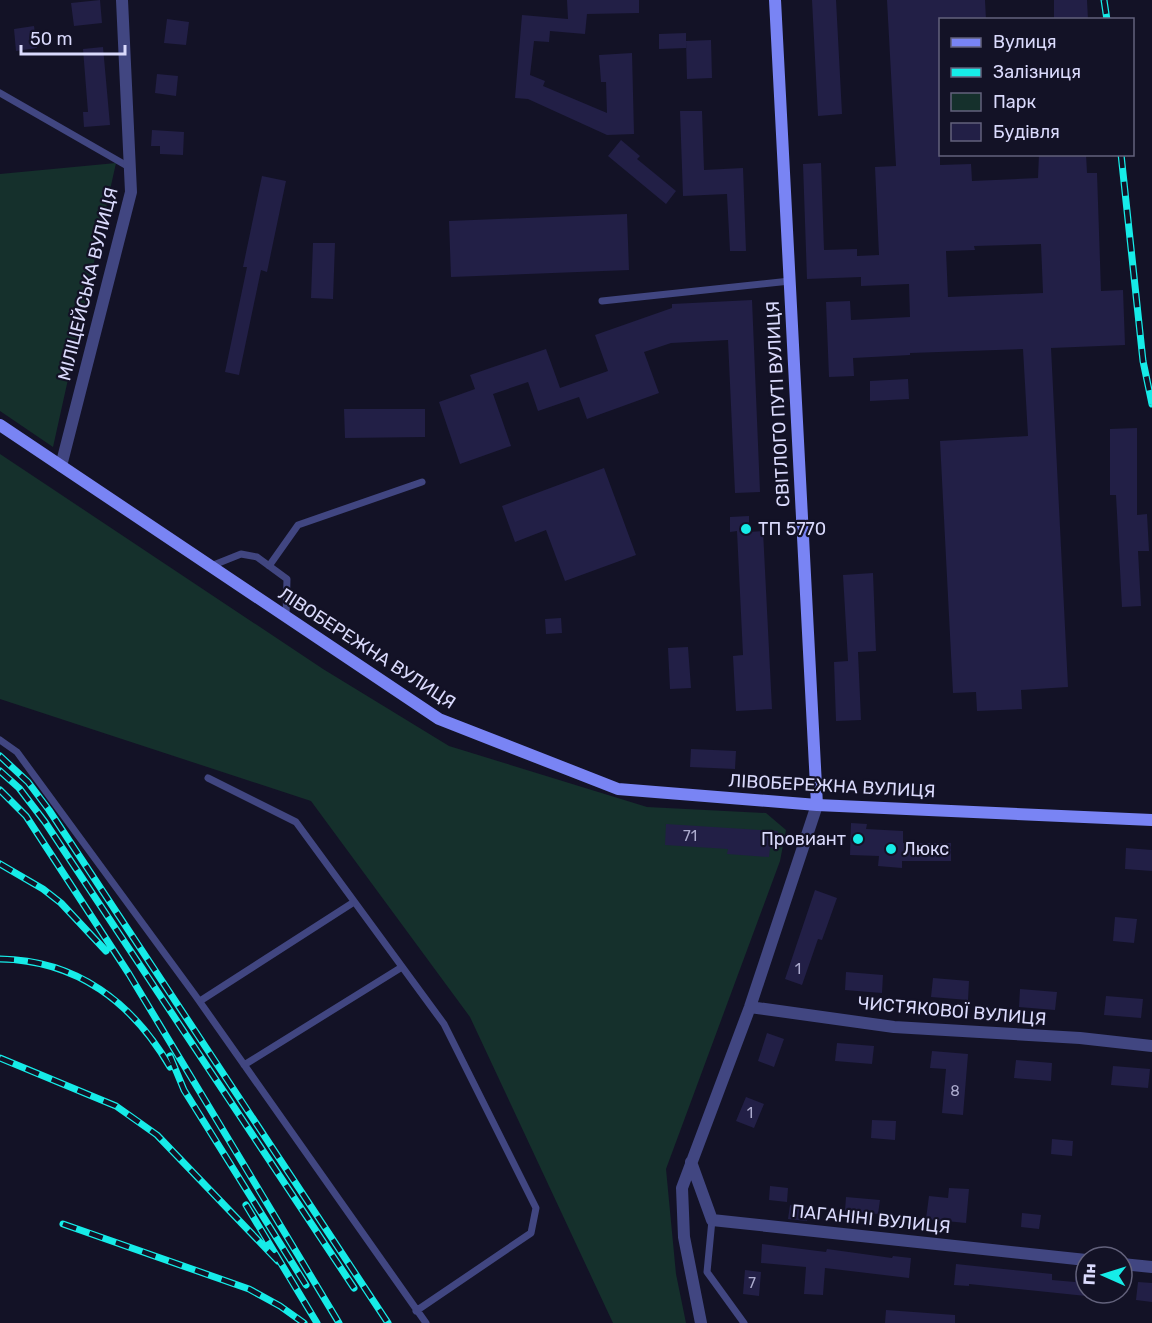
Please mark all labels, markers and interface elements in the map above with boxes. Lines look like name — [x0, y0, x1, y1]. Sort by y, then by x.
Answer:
scale bar — [21, 18, 124, 56]
legend — [939, 18, 1134, 156]
text: 50 m — [30, 28, 73, 50]
text: Вулиця — [993, 31, 1057, 53]
text: Залізниця — [993, 61, 1081, 83]
text: Парк — [993, 91, 1037, 113]
text: Будівля — [993, 121, 1060, 143]
street label: МІЛІЦЕЙСЬКА ВУЛИЦЯ — [53, 185, 123, 383]
street label: СВІТЛОГО ПУТІ ВУЛИЦЯ — [762, 300, 794, 508]
place label: ТП 5770 — [758, 518, 826, 540]
marker: ТП 5770 — [739, 522, 753, 536]
street label: ЛІВОБЕРЕЖНА ВУЛИЦЯ — [274, 582, 460, 714]
street label: ЛІВОБЕРЕЖНА ВУЛИЦЯ — [728, 770, 936, 802]
house number: 71 — [683, 827, 697, 845]
place label: Провиант — [761, 828, 846, 850]
marker: Провиант — [851, 832, 865, 846]
place label: Люкс — [903, 838, 949, 860]
marker: Люкс — [884, 842, 898, 856]
house number: 1 — [795, 960, 801, 978]
street label: ЧИСТЯКОВОЇ ВУЛИЦЯ — [857, 992, 1047, 1030]
house number: 8 — [950, 1082, 960, 1100]
house number: 1 — [747, 1104, 753, 1122]
street label: ПАГАНІНІ ВУЛИЦЯ — [791, 1200, 951, 1238]
north arrow — [1074, 1245, 1134, 1305]
text: Пн — [1079, 1263, 1100, 1286]
house number: 7 — [748, 1274, 756, 1292]

